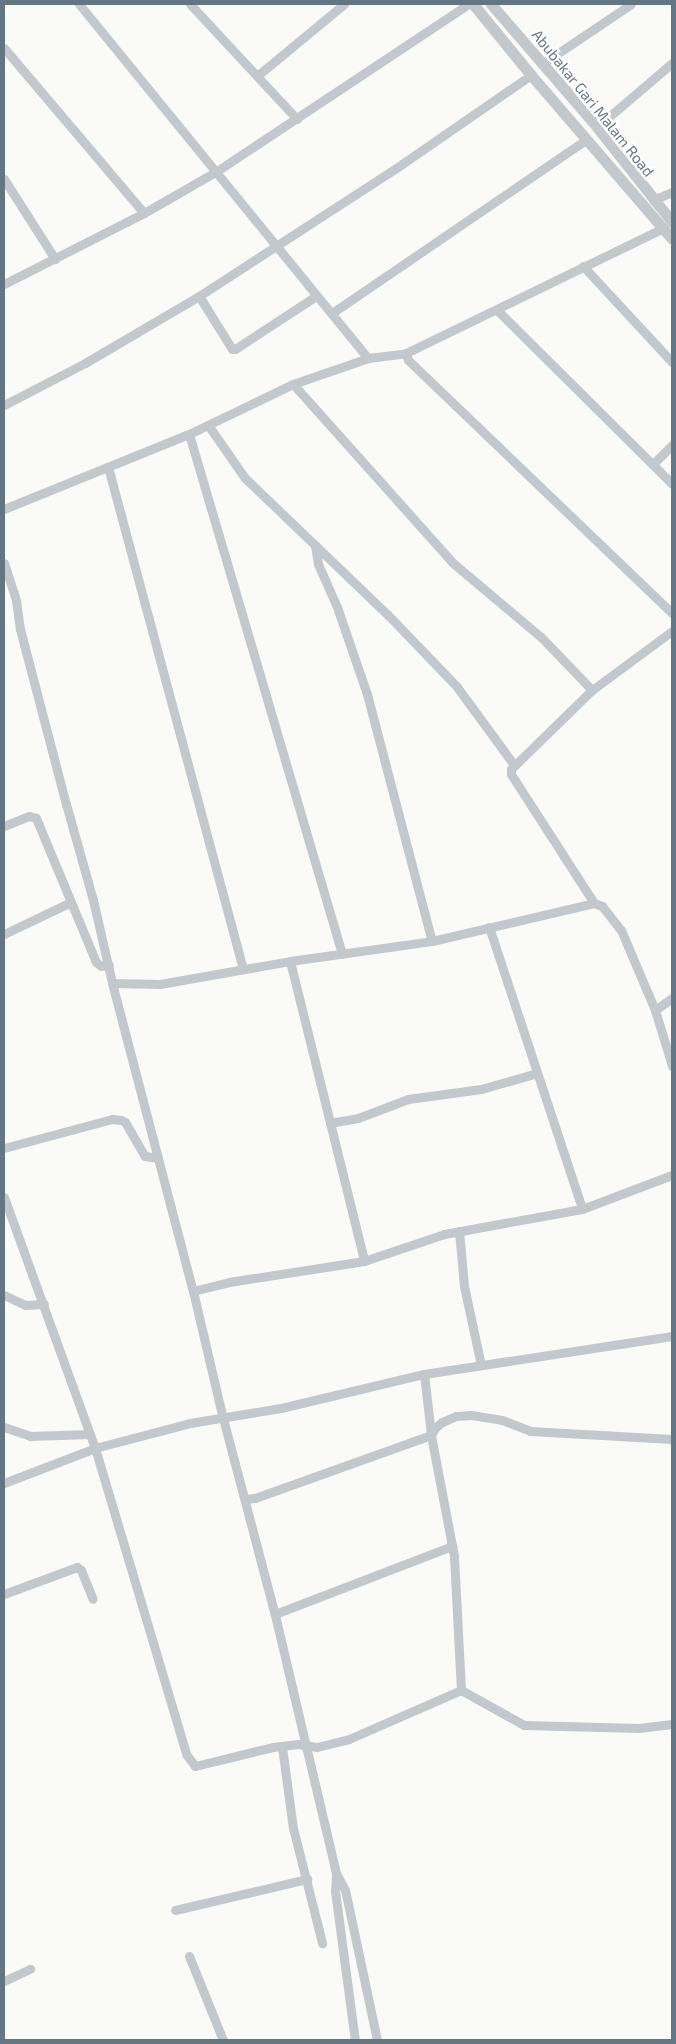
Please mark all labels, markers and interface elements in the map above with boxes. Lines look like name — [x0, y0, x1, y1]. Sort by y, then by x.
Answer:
street label: Abubakar Gari Malam Road — [528, 26, 658, 180]

